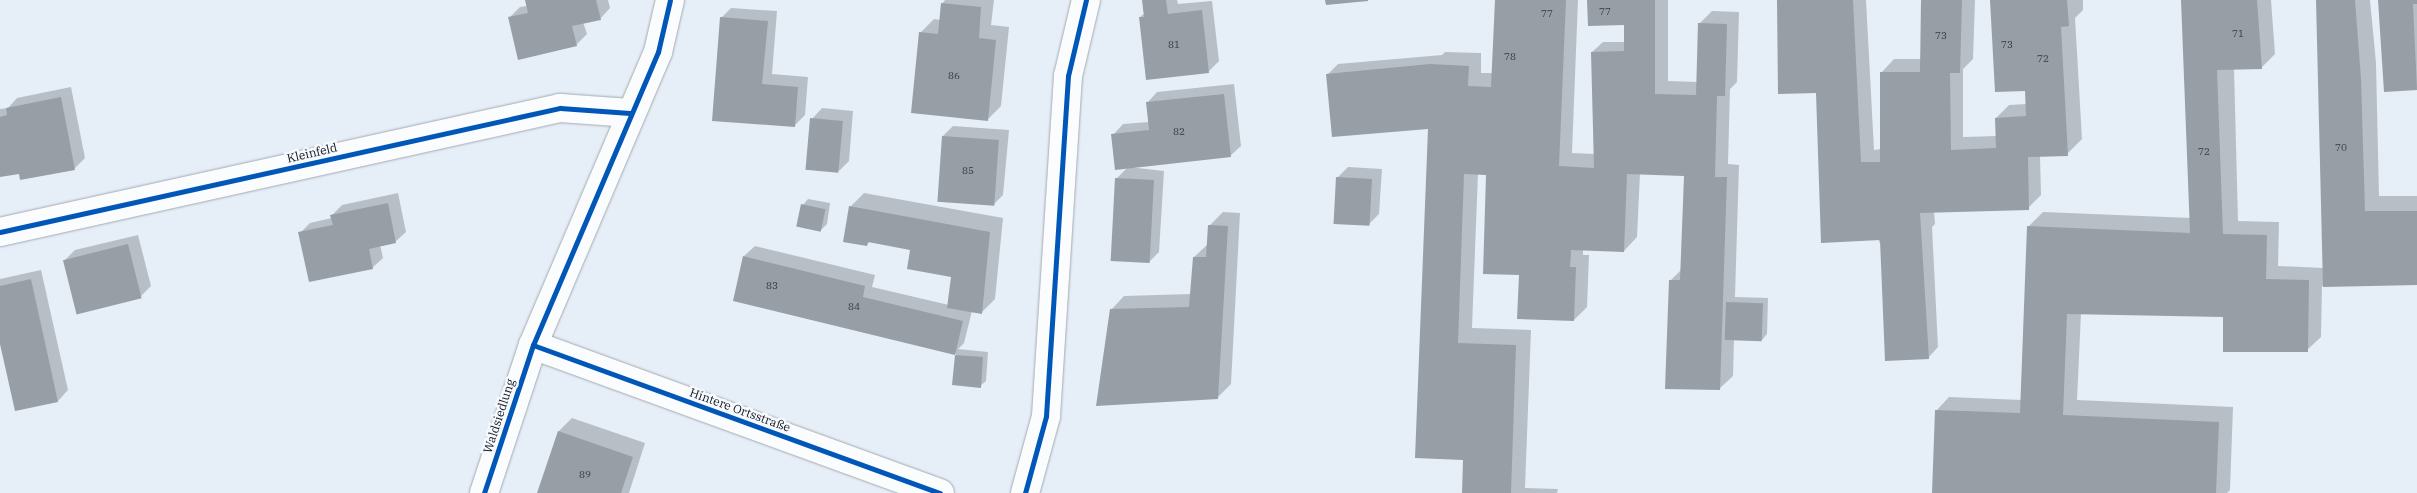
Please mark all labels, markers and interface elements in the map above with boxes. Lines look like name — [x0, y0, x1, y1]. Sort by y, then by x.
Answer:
house number: 77 — [1599, 6, 1611, 18]
house number: 77 — [1541, 8, 1553, 20]
house number: 71 — [2232, 28, 2244, 40]
house number: 73 — [1935, 30, 1947, 42]
house number: 81 — [1168, 39, 1180, 51]
house number: 73 — [2001, 39, 2013, 51]
house number: 78 — [1504, 51, 1516, 63]
house number: 72 — [2037, 53, 2049, 65]
house number: 86 — [948, 70, 960, 82]
house number: 82 — [1173, 126, 1185, 138]
street label: Kleinfeld — [285, 140, 339, 166]
house number: 70 — [2335, 142, 2347, 154]
house number: 72 — [2198, 146, 2210, 158]
house number: 85 — [962, 165, 974, 177]
house number: 83 — [766, 280, 778, 292]
house number: 84 — [848, 301, 860, 313]
street label: Waldsiedlung — [480, 377, 518, 455]
street label: Hintere Ortsstraße — [688, 385, 792, 435]
house number: 89 — [579, 469, 591, 481]

